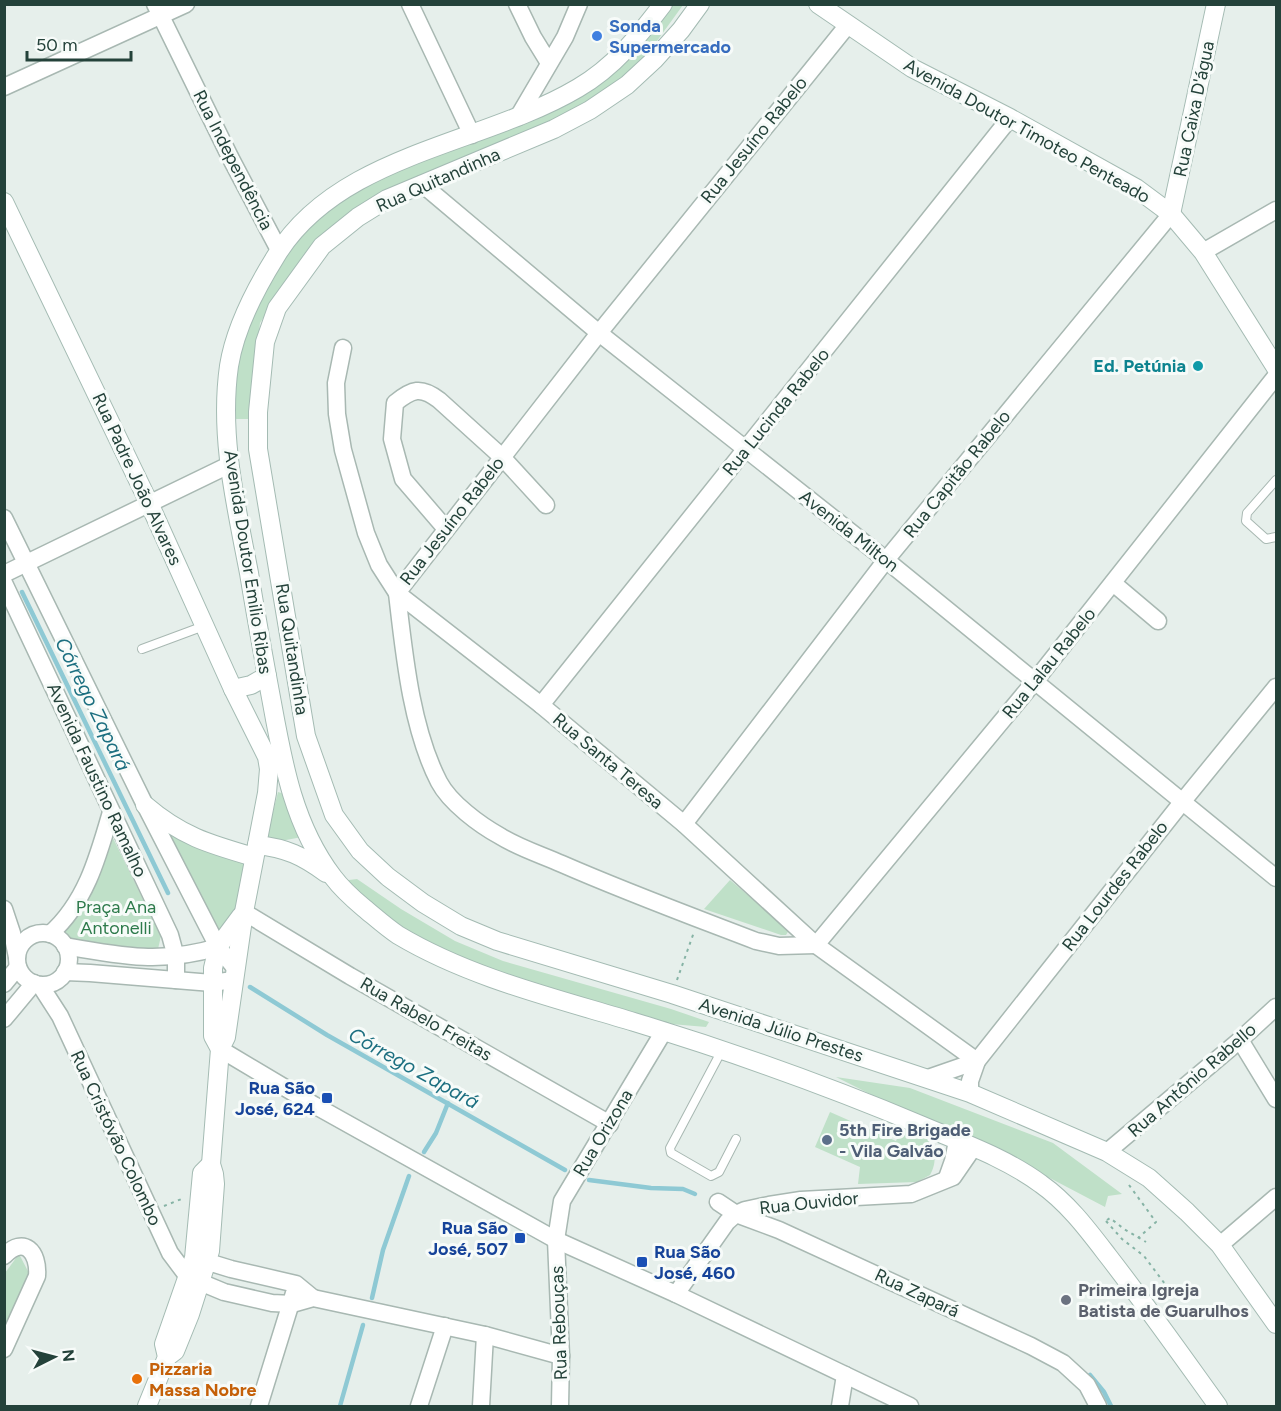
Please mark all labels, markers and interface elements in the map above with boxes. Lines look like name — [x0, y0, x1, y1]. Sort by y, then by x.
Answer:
place label: Sonda Supermercado — [609, 15, 731, 58]
scale bar — [27, 24, 130, 62]
marker: Sonda Supermercado — [590, 29, 604, 43]
text: 50 m — [36, 34, 78, 56]
street label: Rua Caixa D'água — [1169, 39, 1219, 179]
street label: Avenida Doutor Timoteo Penteado — [900, 54, 1154, 208]
street label: Rua Jesuíno Rabelo — [696, 72, 812, 208]
street label: Rua Independência — [188, 86, 278, 234]
street label: Rua Quitandinha — [373, 143, 503, 217]
street label: Rua Lucinda Rabelo — [718, 344, 834, 480]
place label: Ed. Petúnia — [1093, 355, 1186, 377]
marker: Ed. Petúnia — [1191, 359, 1205, 373]
street label: Rua Padre João Alvares — [87, 389, 187, 569]
street label: Rua Capitão Rabelo — [899, 406, 1015, 542]
street label: Avenida Doutor Emilio Ribas — [219, 448, 277, 676]
street label: Rua Jesuíno Rabelo — [395, 452, 509, 590]
street label: Avenida Milton — [795, 485, 903, 577]
street label: Rua Quitandinha — [271, 582, 313, 716]
street label: Rua Lalau Rabelo — [998, 603, 1100, 723]
water label: Córrego Zapará — [50, 633, 136, 775]
street label: Avenida Faustino Ramalho — [42, 679, 152, 881]
street label: Rua Santa Teresa — [548, 708, 668, 814]
street label: Rua Lourdes Rabelo — [1057, 816, 1173, 956]
park label: Praça Ana Antonelli — [76, 896, 156, 939]
street label: Rua Rabelo Freitas — [356, 972, 496, 1066]
street label: Avenida Júlio Prestes — [696, 993, 866, 1067]
street label: Rua Antônio Rabello — [1123, 1018, 1261, 1142]
water label: Córrego Zapará — [345, 1022, 484, 1114]
street label: Rua Cristóvão Colombo — [66, 1047, 166, 1229]
place label: Rua São José, 624 — [235, 1077, 315, 1120]
street label: Rua Orizona — [568, 1085, 638, 1181]
marker: Rua São José, 624 — [320, 1091, 334, 1105]
place label: 5th Fire Brigade - Vila Galvão — [839, 1119, 971, 1162]
marker: 5th Fire Brigade - Vila Galvão — [820, 1133, 834, 1147]
street label: Rua Ouvidor — [758, 1187, 860, 1219]
place label: Rua São José, 507 — [428, 1217, 508, 1260]
marker: Rua São José, 507 — [513, 1231, 527, 1245]
place label: Rua São José, 460 — [654, 1241, 736, 1284]
marker: Rua São José, 460 — [635, 1255, 649, 1269]
street label: Rua Zapará — [871, 1264, 963, 1322]
street label: Rua Rebouças — [546, 1265, 572, 1381]
place label: Primeira Igreja Batista de Guarulhos — [1078, 1279, 1249, 1322]
marker: Primeira Igreja Batista de Guarulhos — [1059, 1293, 1073, 1307]
north arrow — [24, 1327, 84, 1387]
text: N — [58, 1348, 79, 1363]
place label: Pizzaria Massa Nobre — [149, 1358, 257, 1401]
marker: Pizzaria Massa Nobre — [130, 1372, 144, 1386]

